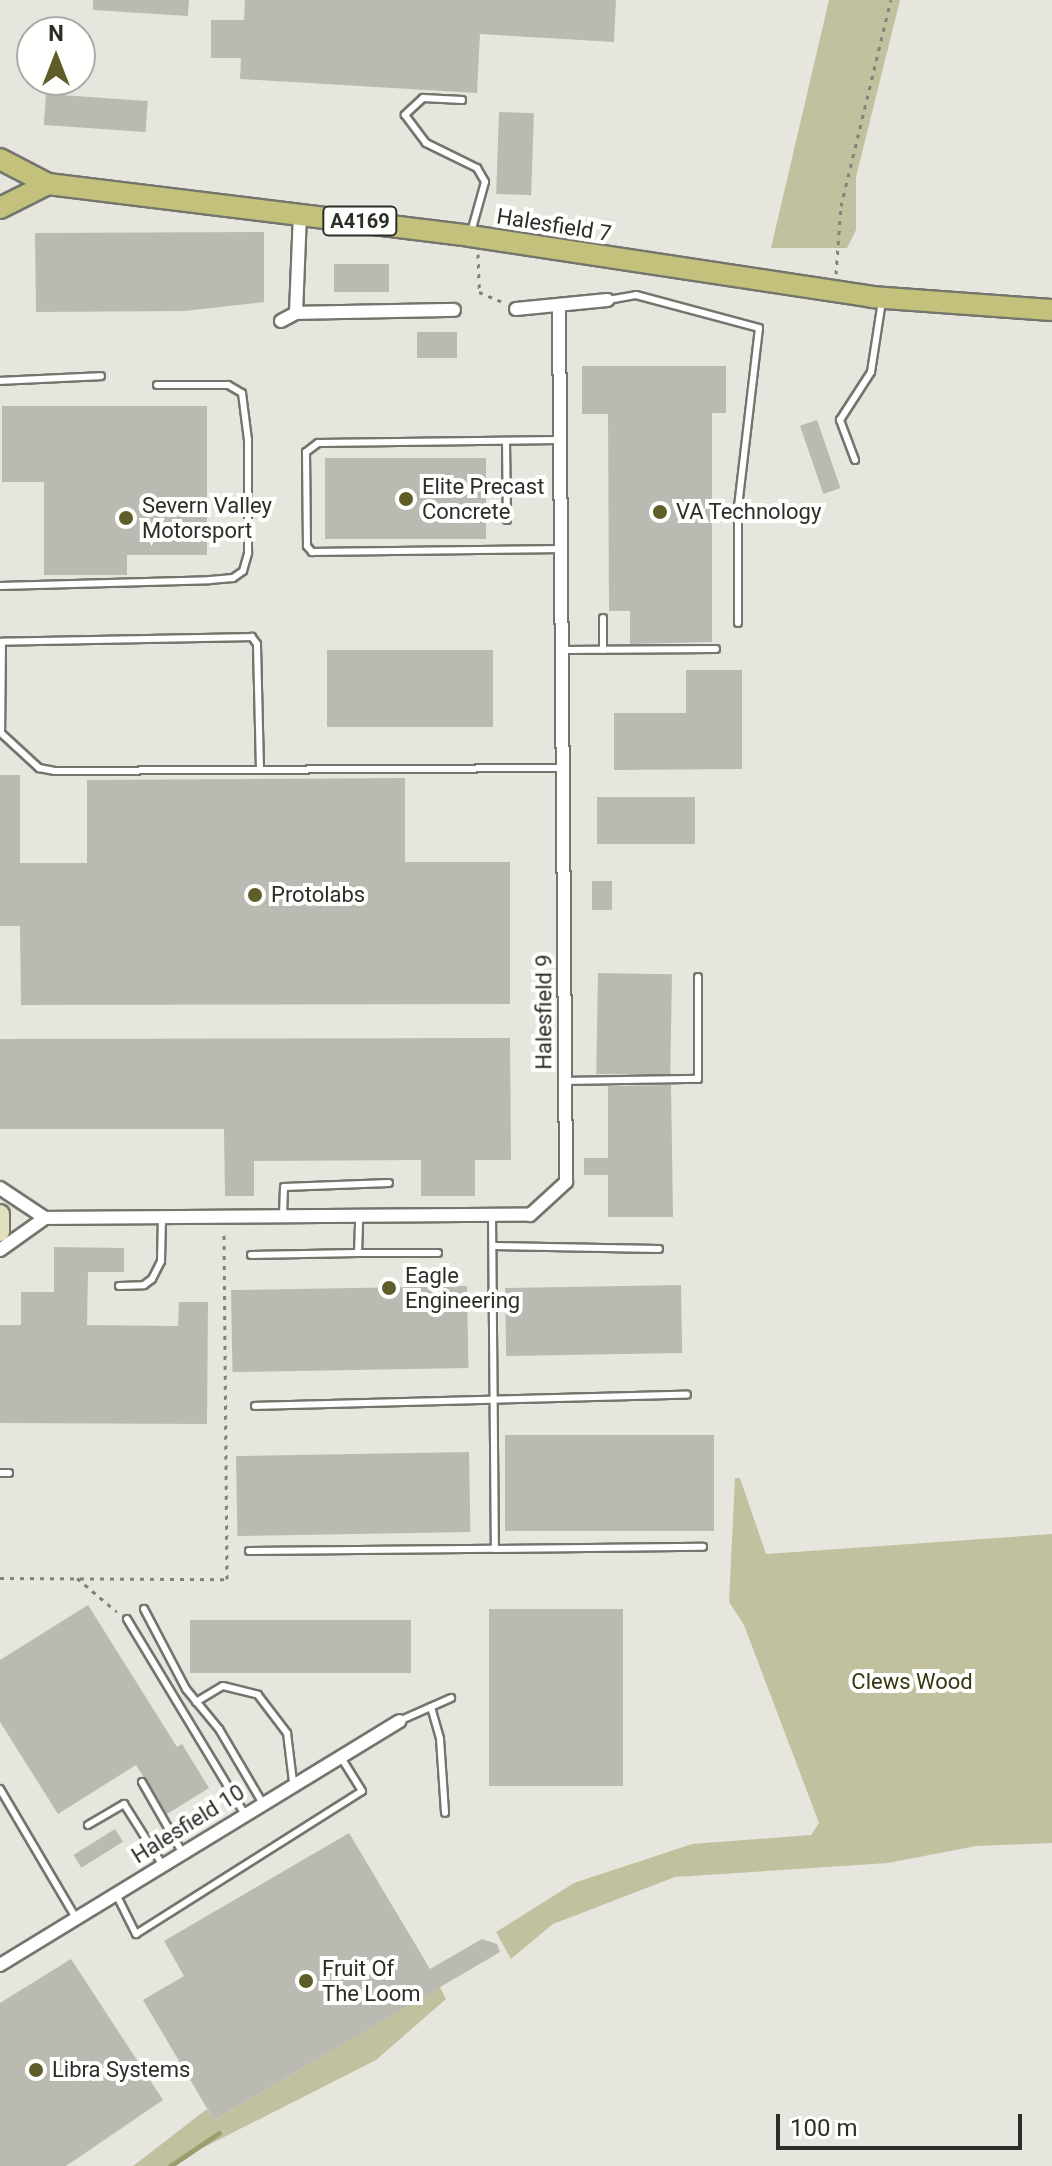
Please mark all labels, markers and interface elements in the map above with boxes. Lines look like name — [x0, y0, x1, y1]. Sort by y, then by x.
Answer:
north arrow — [16, 16, 96, 96]
text: N — [48, 21, 64, 46]
street label: Halesfield 7 — [495, 203, 613, 247]
road number: A4169 — [322, 205, 398, 237]
place label: Elite Precast Concrete — [422, 473, 544, 524]
marker: Elite Precast Concrete — [397, 490, 415, 508]
place label: Severn Valley Motorsport — [142, 492, 272, 544]
place label: VA Technology — [676, 499, 822, 525]
marker: VA Technology — [651, 503, 669, 521]
marker: Severn Valley Motorsport — [117, 509, 135, 527]
place label: Protolabs — [271, 882, 365, 908]
marker: Protolabs — [246, 886, 264, 904]
street label: Halesfield 9 — [531, 954, 557, 1070]
place label: Eagle Engineering — [405, 1262, 520, 1314]
marker: Eagle Engineering — [380, 1279, 398, 1297]
park label: Clews Wood — [851, 1669, 973, 1695]
street label: Halesfield 10 — [127, 1779, 249, 1869]
place label: Fruit Of The Loom — [322, 1955, 421, 2006]
marker: Fruit Of The Loom — [297, 1972, 315, 1990]
place label: Libra Systems — [52, 2057, 190, 2083]
marker: Libra Systems — [27, 2061, 45, 2079]
scale bar — [780, 2098, 1026, 2148]
text: 100 m — [790, 2114, 857, 2142]

